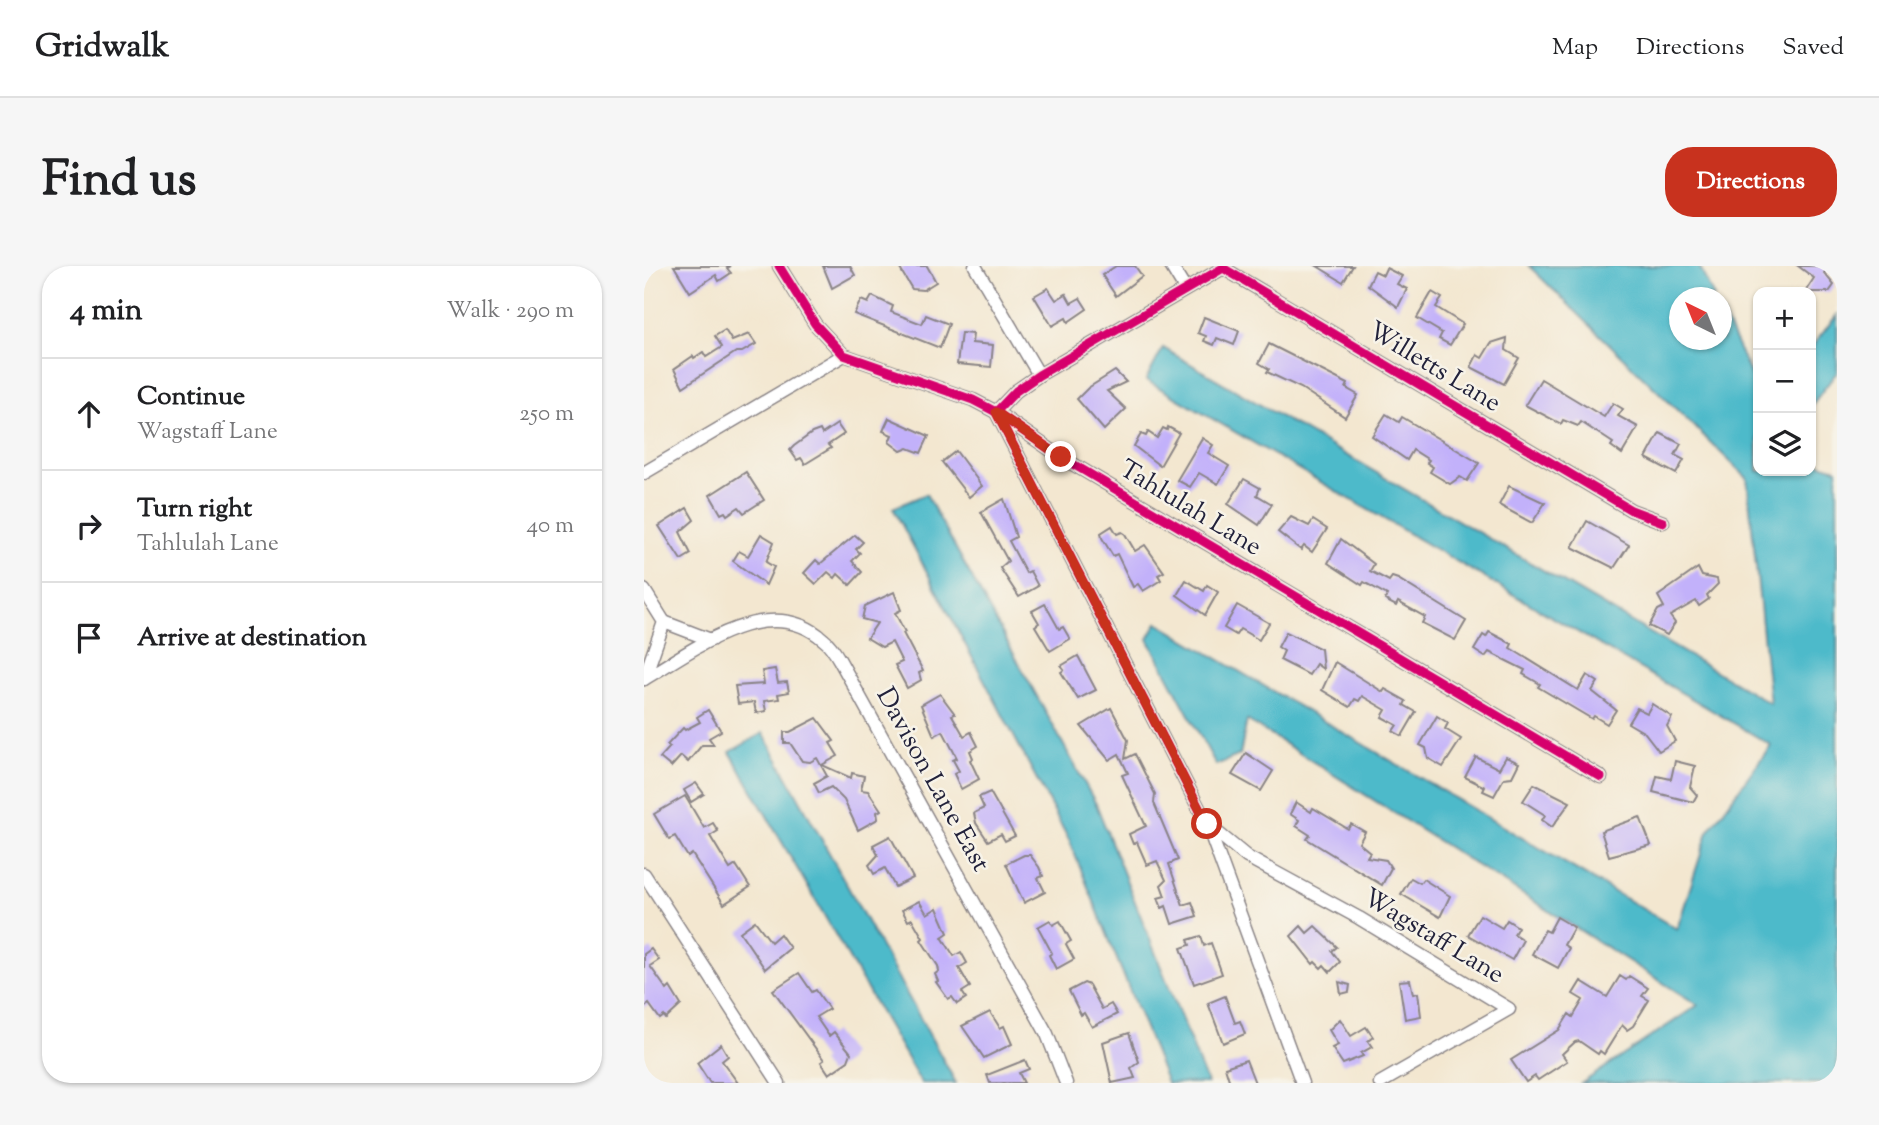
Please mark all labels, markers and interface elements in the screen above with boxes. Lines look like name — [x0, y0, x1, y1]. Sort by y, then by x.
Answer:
text: Gridwalk — [35, 24, 169, 72]
text: Map — [1552, 31, 1598, 65]
text: Directions — [1636, 31, 1744, 65]
text: Saved — [1782, 31, 1844, 65]
text: Find us — [42, 147, 196, 217]
button: Directions — [1665, 147, 1837, 217]
north arrow — [1669, 287, 1732, 350]
map controls — [1753, 287, 1816, 476]
button: + — [1753, 287, 1816, 350]
text: 4 min — [70, 290, 143, 333]
text: Walk · 290 m — [446, 295, 574, 328]
street label: Willetts Lane — [1360, 314, 1508, 422]
button: − — [1753, 350, 1816, 413]
text: Continue — [137, 379, 245, 416]
icon: ahead — [70, 395, 108, 433]
text: 250 m — [519, 398, 574, 431]
button: layers — [1753, 413, 1816, 476]
text: Wagstaff Lane — [137, 416, 278, 449]
route end — [1045, 441, 1076, 472]
street label: Tahlulah Lane — [1112, 452, 1268, 566]
text: Turn right — [137, 491, 252, 528]
icon: right — [70, 507, 108, 545]
text: 40 m — [527, 510, 574, 543]
text: Tahlulah Lane — [137, 528, 279, 561]
icon: arrive — [70, 619, 108, 657]
text: Arrive at destination — [137, 620, 367, 657]
street label: Davison Lane East — [866, 681, 998, 879]
route start — [1191, 808, 1222, 839]
street label: Wagstaff Lane — [1355, 880, 1511, 994]

